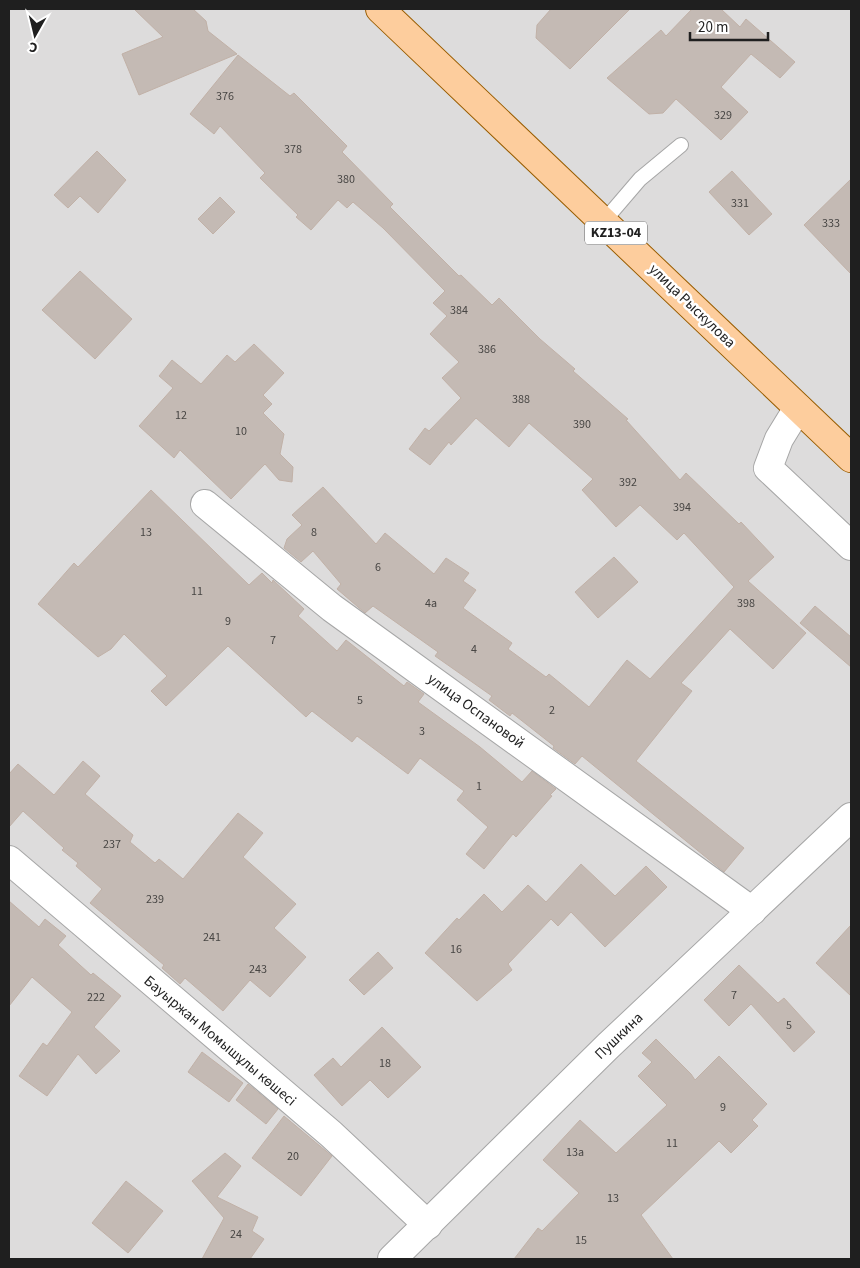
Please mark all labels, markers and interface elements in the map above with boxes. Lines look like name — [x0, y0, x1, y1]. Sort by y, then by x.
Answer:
north arrow — [10, 10, 60, 60]
scale bar — [690, 10, 768, 42]
text: 20 m — [698, 17, 728, 38]
text: С — [28, 36, 39, 57]
house number: 376 — [216, 88, 234, 105]
house number: 329 — [714, 107, 732, 124]
house number: 378 — [284, 141, 302, 158]
house number: 380 — [337, 171, 355, 188]
house number: 331 — [731, 195, 749, 212]
house number: 333 — [822, 215, 840, 232]
road number: KZ13-04 — [585, 222, 647, 244]
street label: улица Рыскулова — [644, 259, 740, 353]
house number: 384 — [450, 302, 468, 319]
house number: 386 — [478, 341, 496, 358]
house number: 388 — [512, 391, 530, 408]
house number: 12 — [175, 407, 187, 424]
house number: 390 — [573, 416, 591, 433]
house number: 10 — [235, 423, 247, 440]
house number: 392 — [619, 474, 637, 491]
house number: 394 — [673, 499, 691, 516]
house number: 13 — [140, 524, 152, 541]
house number: 8 — [311, 524, 317, 541]
house number: 6 — [375, 559, 381, 576]
house number: 11 — [191, 583, 203, 600]
house number: 4а — [425, 595, 437, 612]
house number: 398 — [737, 595, 755, 612]
house number: 9 — [225, 613, 231, 630]
house number: 7 — [270, 632, 276, 649]
house number: 4 — [471, 641, 477, 658]
street label: улица Оспановой — [423, 668, 529, 754]
house number: 5 — [357, 692, 363, 709]
house number: 2 — [549, 702, 555, 719]
house number: 3 — [419, 723, 425, 740]
house number: 1 — [476, 778, 482, 795]
house number: 237 — [103, 836, 121, 853]
house number: 239 — [146, 891, 164, 908]
house number: 241 — [203, 929, 221, 946]
house number: 16 — [450, 941, 462, 958]
house number: 243 — [249, 961, 267, 978]
street label: Бауыржан Момышұлы көшесі — [139, 971, 301, 1111]
house number: 7 — [731, 987, 737, 1004]
house number: 222 — [87, 989, 105, 1006]
street label: Пушкина — [590, 1008, 648, 1064]
house number: 5 — [786, 1017, 792, 1034]
house number: 18 — [379, 1055, 391, 1072]
house number: 9 — [720, 1099, 726, 1116]
house number: 11 — [666, 1135, 678, 1152]
house number: 13а — [566, 1144, 584, 1161]
house number: 20 — [287, 1148, 299, 1165]
house number: 13 — [607, 1190, 619, 1207]
house number: 24 — [230, 1226, 242, 1243]
house number: 15 — [575, 1232, 587, 1249]

